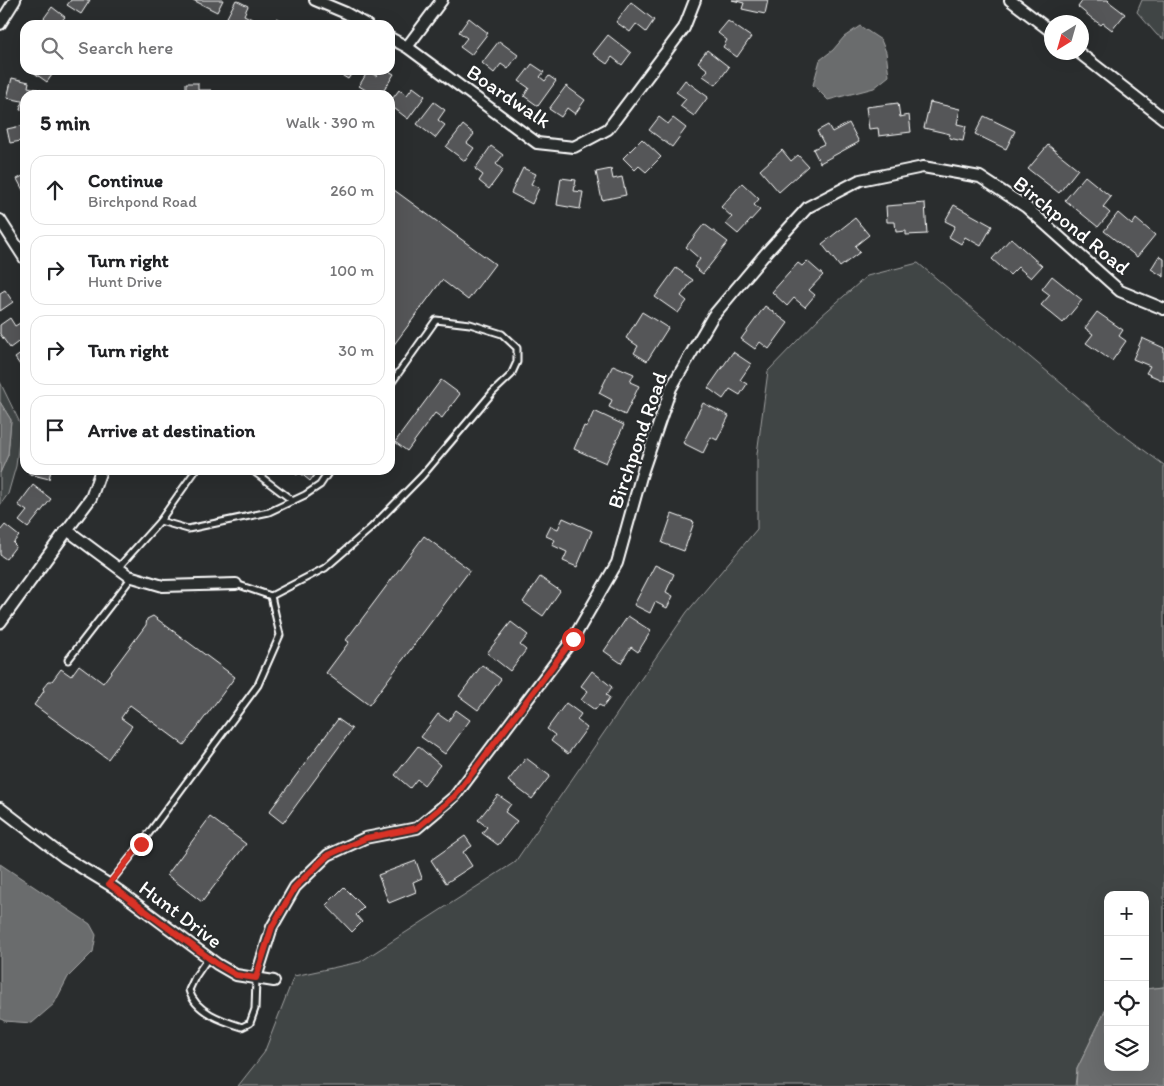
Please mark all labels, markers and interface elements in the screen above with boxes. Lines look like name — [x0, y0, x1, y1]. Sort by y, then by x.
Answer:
north arrow — [1044, 15, 1089, 60]
search box — [20, 20, 395, 75]
icon: search — [38, 34, 66, 62]
text: Search here — [78, 36, 173, 59]
street label: Boardwalk — [462, 59, 556, 133]
text: 5 min — [40, 110, 90, 135]
text: Walk · 390 m — [286, 113, 375, 132]
text: Continue — [88, 169, 163, 192]
street label: Birchpond Road — [1009, 170, 1136, 280]
icon: ahead — [41, 176, 69, 204]
text: 260 m — [330, 181, 374, 200]
text: Birchpond Road — [88, 192, 197, 211]
text: Turn right — [88, 249, 169, 272]
icon: right — [41, 256, 69, 284]
text: 100 m — [330, 261, 374, 280]
text: Hunt Drive — [88, 272, 162, 291]
icon: right — [41, 336, 69, 364]
text: Turn right — [88, 339, 169, 362]
text: 30 m — [338, 341, 374, 360]
street label: Birchpond Road — [602, 368, 672, 512]
icon: arrive — [41, 416, 69, 444]
text: Arrive at destination — [88, 419, 255, 442]
route start — [562, 628, 585, 651]
route end — [130, 833, 153, 856]
street label: Hunt Drive — [135, 875, 227, 953]
map controls — [1104, 891, 1149, 1071]
button: + — [1104, 891, 1149, 936]
button: − — [1104, 936, 1149, 981]
button: locate — [1104, 981, 1149, 1026]
button: layers — [1104, 1026, 1149, 1071]

